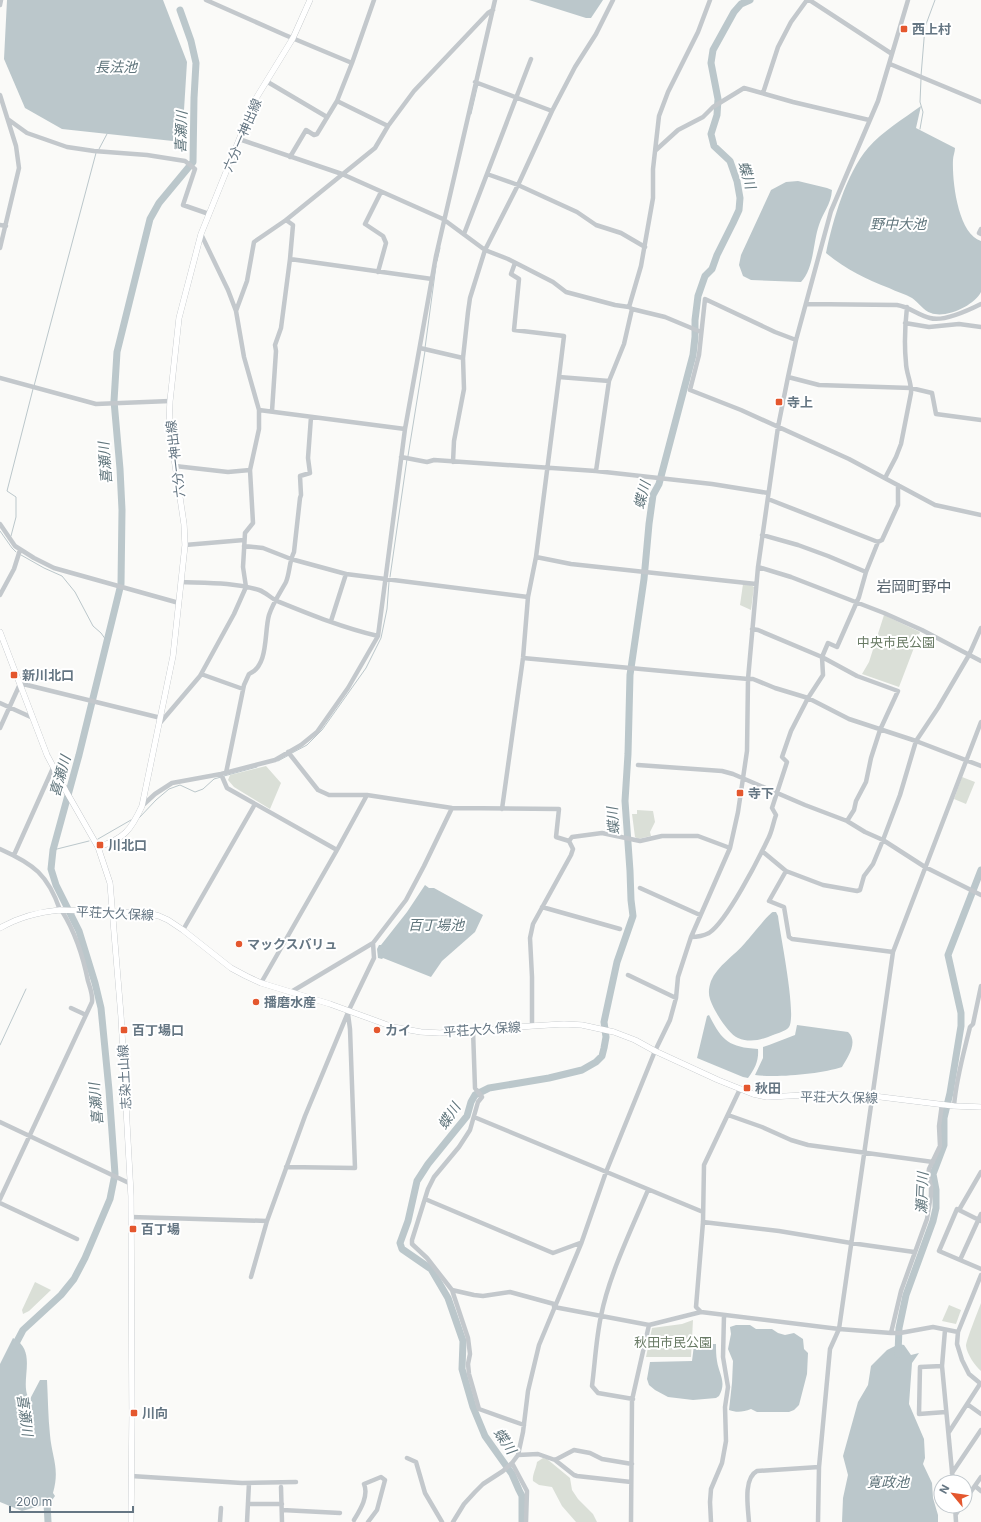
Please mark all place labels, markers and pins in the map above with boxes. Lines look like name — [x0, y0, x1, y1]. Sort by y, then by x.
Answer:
place label: 西上村 — [912, 21, 951, 37]
marker: 西上村 — [899, 24, 909, 34]
place label: 寺上 — [787, 394, 813, 410]
marker: 寺上 — [774, 397, 784, 407]
place label: 新川北口 — [22, 667, 74, 683]
marker: 新川北口 — [9, 670, 19, 680]
place label: 寺下 — [748, 785, 774, 801]
marker: 寺下 — [735, 788, 745, 798]
place label: 川北口 — [108, 837, 147, 853]
marker: 川北口 — [95, 840, 105, 850]
place label: マックスバリュ — [247, 936, 338, 952]
marker: マックスバリュ — [234, 939, 244, 949]
place label: 播磨水産 — [264, 994, 316, 1010]
marker: 播磨水産 — [251, 997, 261, 1007]
place label: 百丁場口 — [132, 1022, 184, 1038]
place label: カイ — [385, 1022, 411, 1038]
marker: 百丁場口 — [119, 1025, 129, 1035]
marker: カイ — [372, 1025, 382, 1035]
place label: 秋田 — [755, 1080, 781, 1096]
marker: 秋田 — [742, 1083, 752, 1093]
place label: 百丁場 — [141, 1221, 180, 1237]
marker: 百丁場 — [128, 1224, 138, 1234]
place label: 川向 — [142, 1405, 168, 1421]
marker: 川向 — [129, 1408, 139, 1418]

